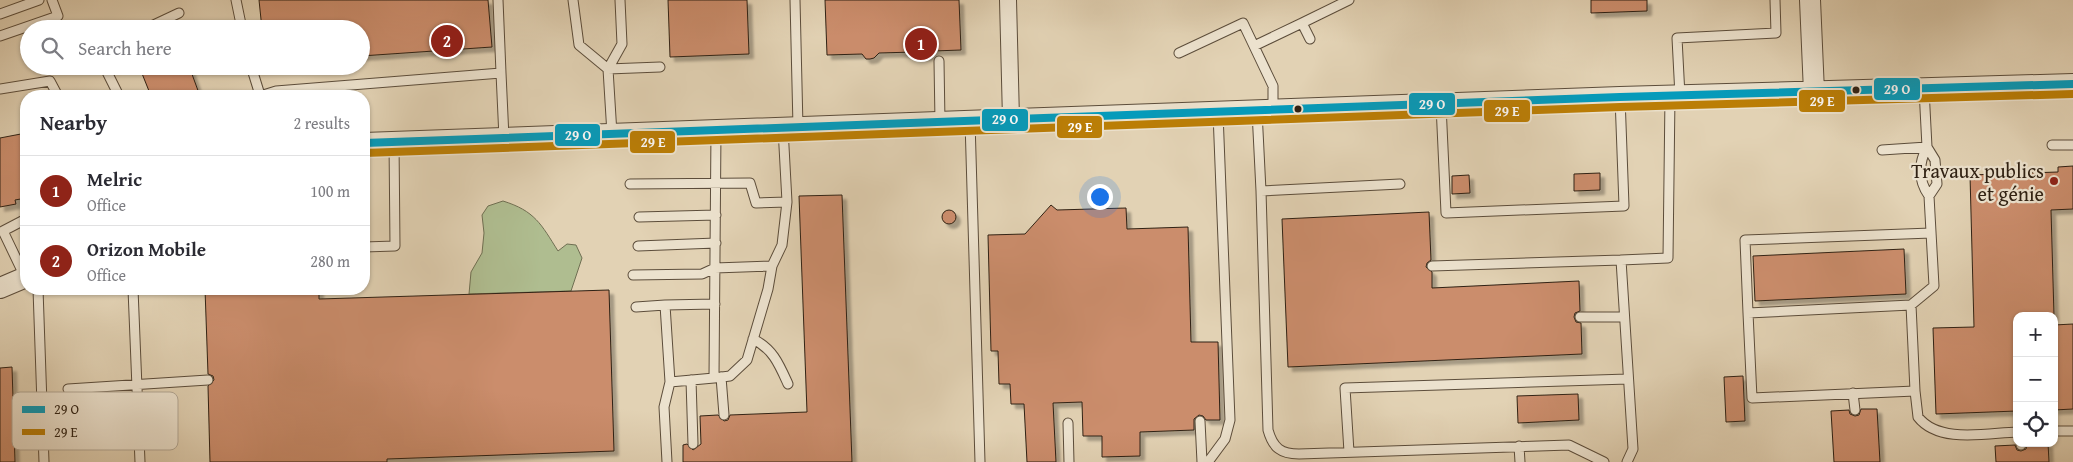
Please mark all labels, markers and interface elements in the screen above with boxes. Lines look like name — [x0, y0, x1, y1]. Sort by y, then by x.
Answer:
search box — [20, 20, 370, 75]
pin: 2 — [431, 22, 463, 60]
pin: 1 — [905, 25, 937, 63]
icon: search — [38, 34, 66, 62]
text: Search here — [78, 34, 172, 62]
line badge: 29 O — [1873, 77, 1921, 101]
text: 29 O — [1884, 79, 1910, 99]
unlabelled marker — [1851, 85, 1861, 95]
line badge: 29 E — [1798, 89, 1846, 113]
text: 29 E — [1809, 91, 1835, 111]
line badge: 29 O — [1408, 92, 1456, 116]
text: 29 O — [1419, 94, 1445, 114]
line badge: 29 E — [1483, 99, 1531, 123]
text: 29 E — [1494, 101, 1520, 121]
unlabelled marker — [1293, 104, 1303, 114]
text: Nearby — [40, 107, 107, 138]
line badge: 29 O — [981, 108, 1029, 132]
text: 29 O — [992, 109, 1018, 129]
text: 2 results — [293, 111, 350, 135]
line badge: 29 E — [1056, 115, 1103, 139]
text: 29 E — [1067, 117, 1093, 137]
line badge: 29 O — [554, 123, 601, 147]
text: 29 O — [565, 125, 591, 145]
line badge: 29 E — [629, 130, 676, 154]
text: 29 E — [640, 132, 666, 152]
place label: Travaux publics et génie — [1911, 156, 2044, 208]
text: Melric — [87, 165, 142, 193]
marker: Travaux publics et génie — [2048, 175, 2060, 187]
text: 1 — [52, 179, 60, 203]
text: 100 m — [310, 179, 350, 203]
your location — [1087, 184, 1113, 210]
text: Office — [87, 193, 126, 217]
text: Orizon Mobile — [87, 235, 206, 263]
text: 2 — [52, 249, 60, 273]
text: 280 m — [310, 249, 350, 273]
text: Office — [87, 263, 126, 287]
map controls — [2013, 312, 2058, 447]
button: + — [2013, 312, 2058, 357]
button: − — [2013, 357, 2058, 402]
legend — [12, 392, 178, 450]
text: 29 O — [54, 399, 79, 419]
button: locate — [2013, 402, 2058, 447]
text: 29 E — [54, 422, 78, 442]

